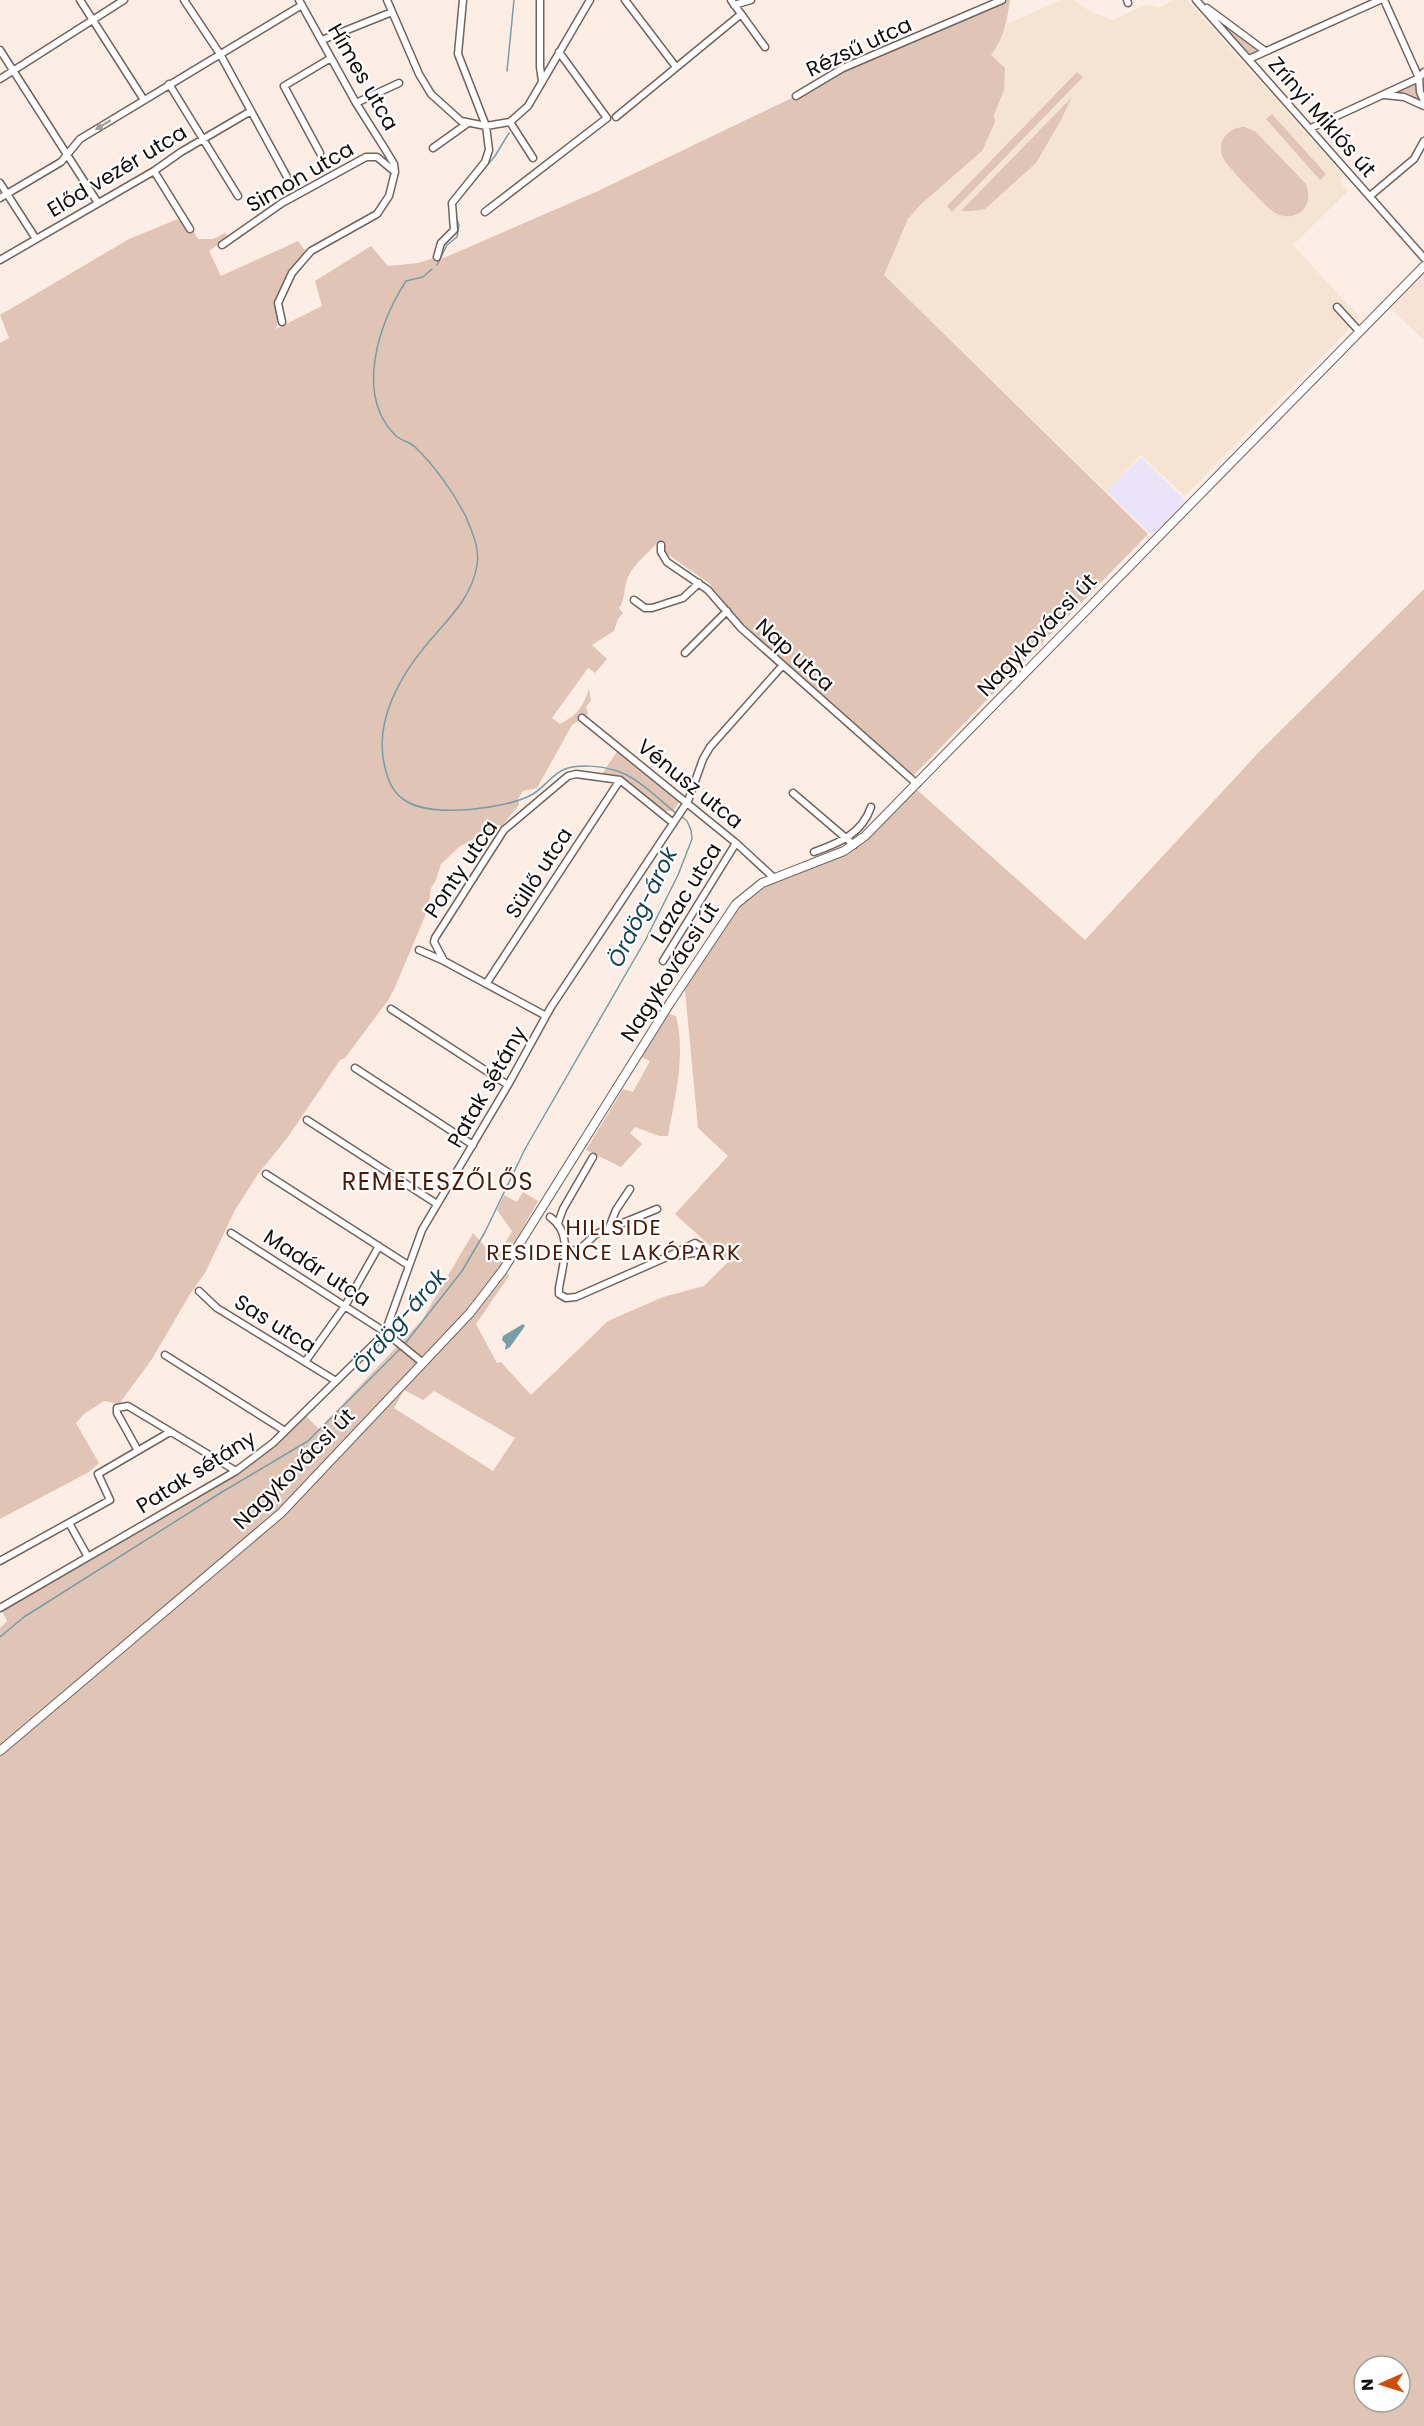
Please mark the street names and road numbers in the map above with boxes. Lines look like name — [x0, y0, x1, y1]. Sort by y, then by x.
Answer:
street label: Rézsű utca — [801, 9, 916, 84]
street label: Hímes utca — [321, 18, 406, 136]
street label: Zrínyi Miklós út — [1262, 50, 1383, 183]
street label: Előd vezér utca — [42, 117, 192, 224]
street label: Simon utca — [241, 134, 359, 219]
street label: Nagykovácsi út — [970, 567, 1103, 703]
street label: Nap utca — [750, 611, 841, 698]
street label: Vénusz utca — [631, 732, 749, 835]
street label: Ponty utca — [417, 814, 504, 923]
street label: Süllő utca — [498, 822, 579, 924]
street label: Lazac utca — [643, 837, 728, 949]
street label: Nagykovácsi út — [614, 896, 726, 1047]
street label: Patak sétány — [440, 1021, 533, 1153]
street label: Madár utca — [258, 1222, 376, 1313]
street label: Sas utca — [229, 1287, 322, 1360]
street label: Nagykovácsi út — [227, 1402, 361, 1536]
street label: Patak sétány — [131, 1423, 261, 1520]

